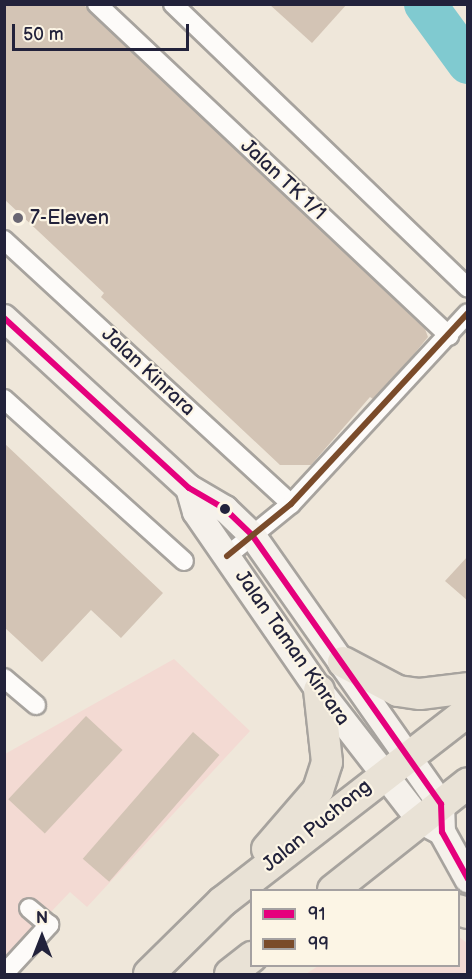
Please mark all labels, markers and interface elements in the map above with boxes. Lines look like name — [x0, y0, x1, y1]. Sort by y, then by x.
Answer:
scale bar — [15, 12, 192, 50]
text: 50 m — [23, 24, 64, 45]
street label: Jalan TK 1/1 — [235, 134, 331, 226]
place label: 7-Eleven — [30, 206, 109, 230]
marker: 7-Eleven — [11, 211, 25, 225]
street label: Jalan Kinrara — [96, 323, 200, 421]
unlabelled marker — [219, 503, 231, 515]
street label: Jalan Taman Kinrara — [229, 566, 355, 730]
street label: Jalan Puchong — [258, 775, 376, 877]
legend — [250, 889, 460, 967]
text: 91 — [308, 904, 325, 925]
north arrow — [12, 907, 72, 967]
text: N — [36, 909, 48, 928]
text: 99 — [308, 934, 329, 955]

